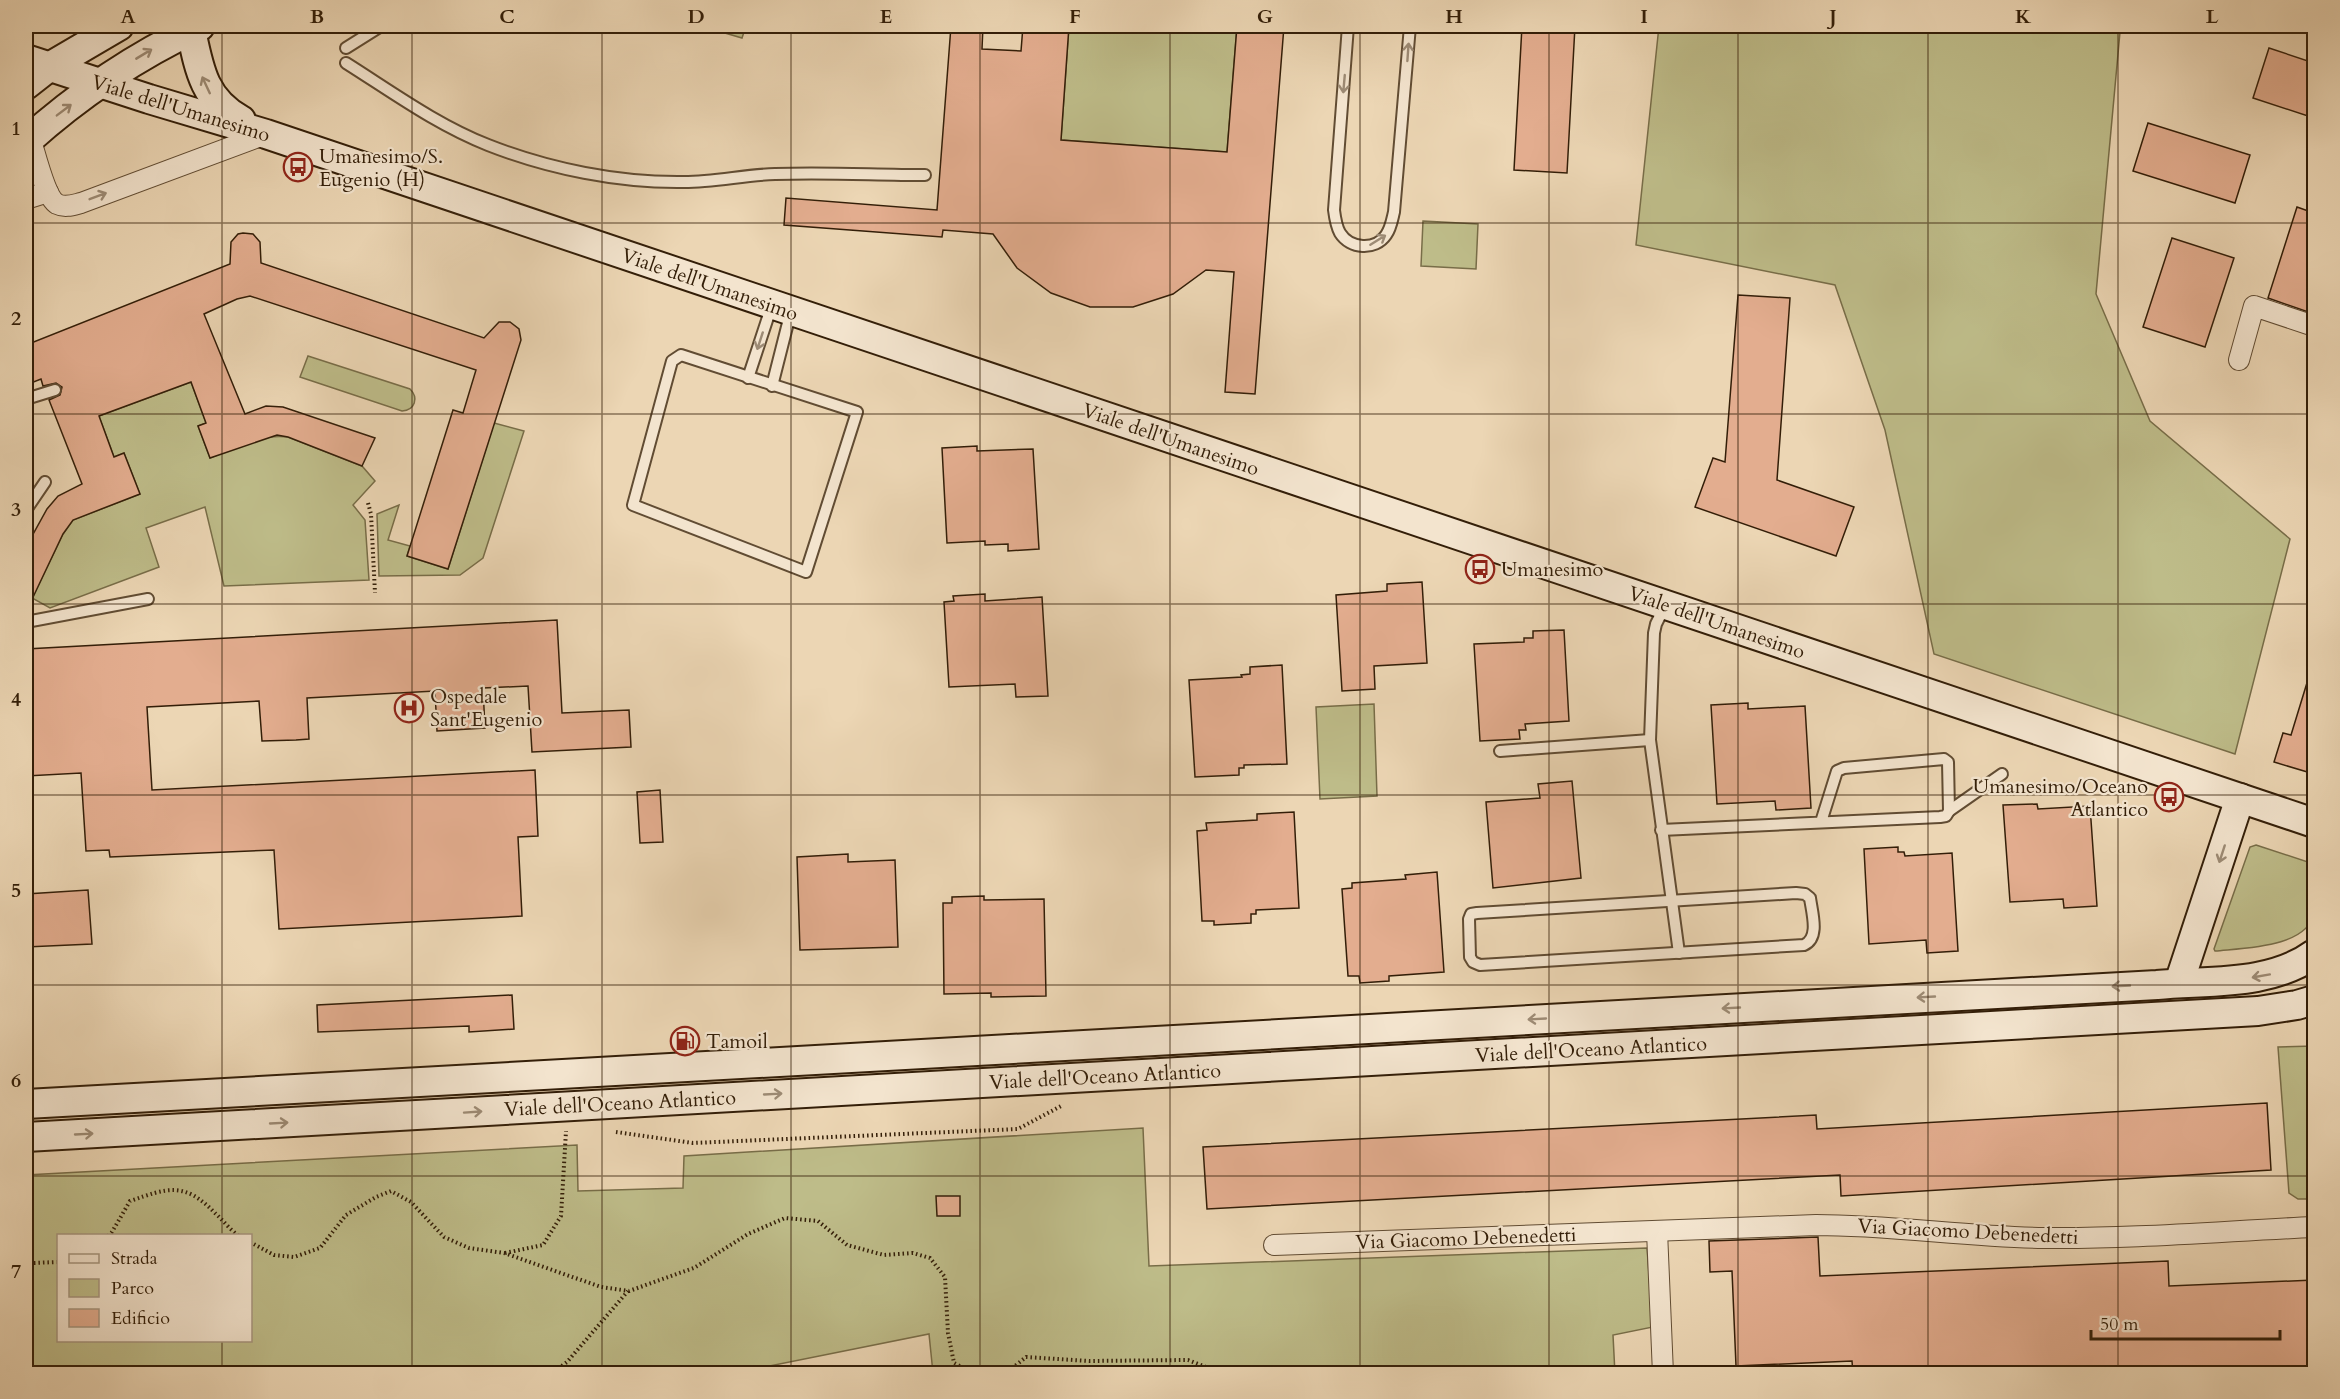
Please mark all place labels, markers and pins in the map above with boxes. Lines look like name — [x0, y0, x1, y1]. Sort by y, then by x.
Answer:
place label: Umanesimo/S. Eugenio (H) — [319, 143, 443, 193]
bus stop icon: Umanesimo/S. Eugenio (H) — [282, 151, 314, 183]
bus stop icon: Umanesimo — [1464, 553, 1496, 585]
place label: Umanesimo — [1501, 556, 1604, 583]
place label: Ospedale Sant'Eugenio — [430, 683, 542, 733]
hospital icon: Ospedale Sant'Eugenio — [393, 692, 425, 724]
place label: Umanesimo/Oceano Atlantico — [1973, 773, 2148, 823]
bus stop icon: Umanesimo/Oceano Atlantico — [2153, 781, 2185, 813]
fuel station icon: Tamoil — [669, 1025, 701, 1057]
place label: Tamoil — [706, 1028, 768, 1055]

